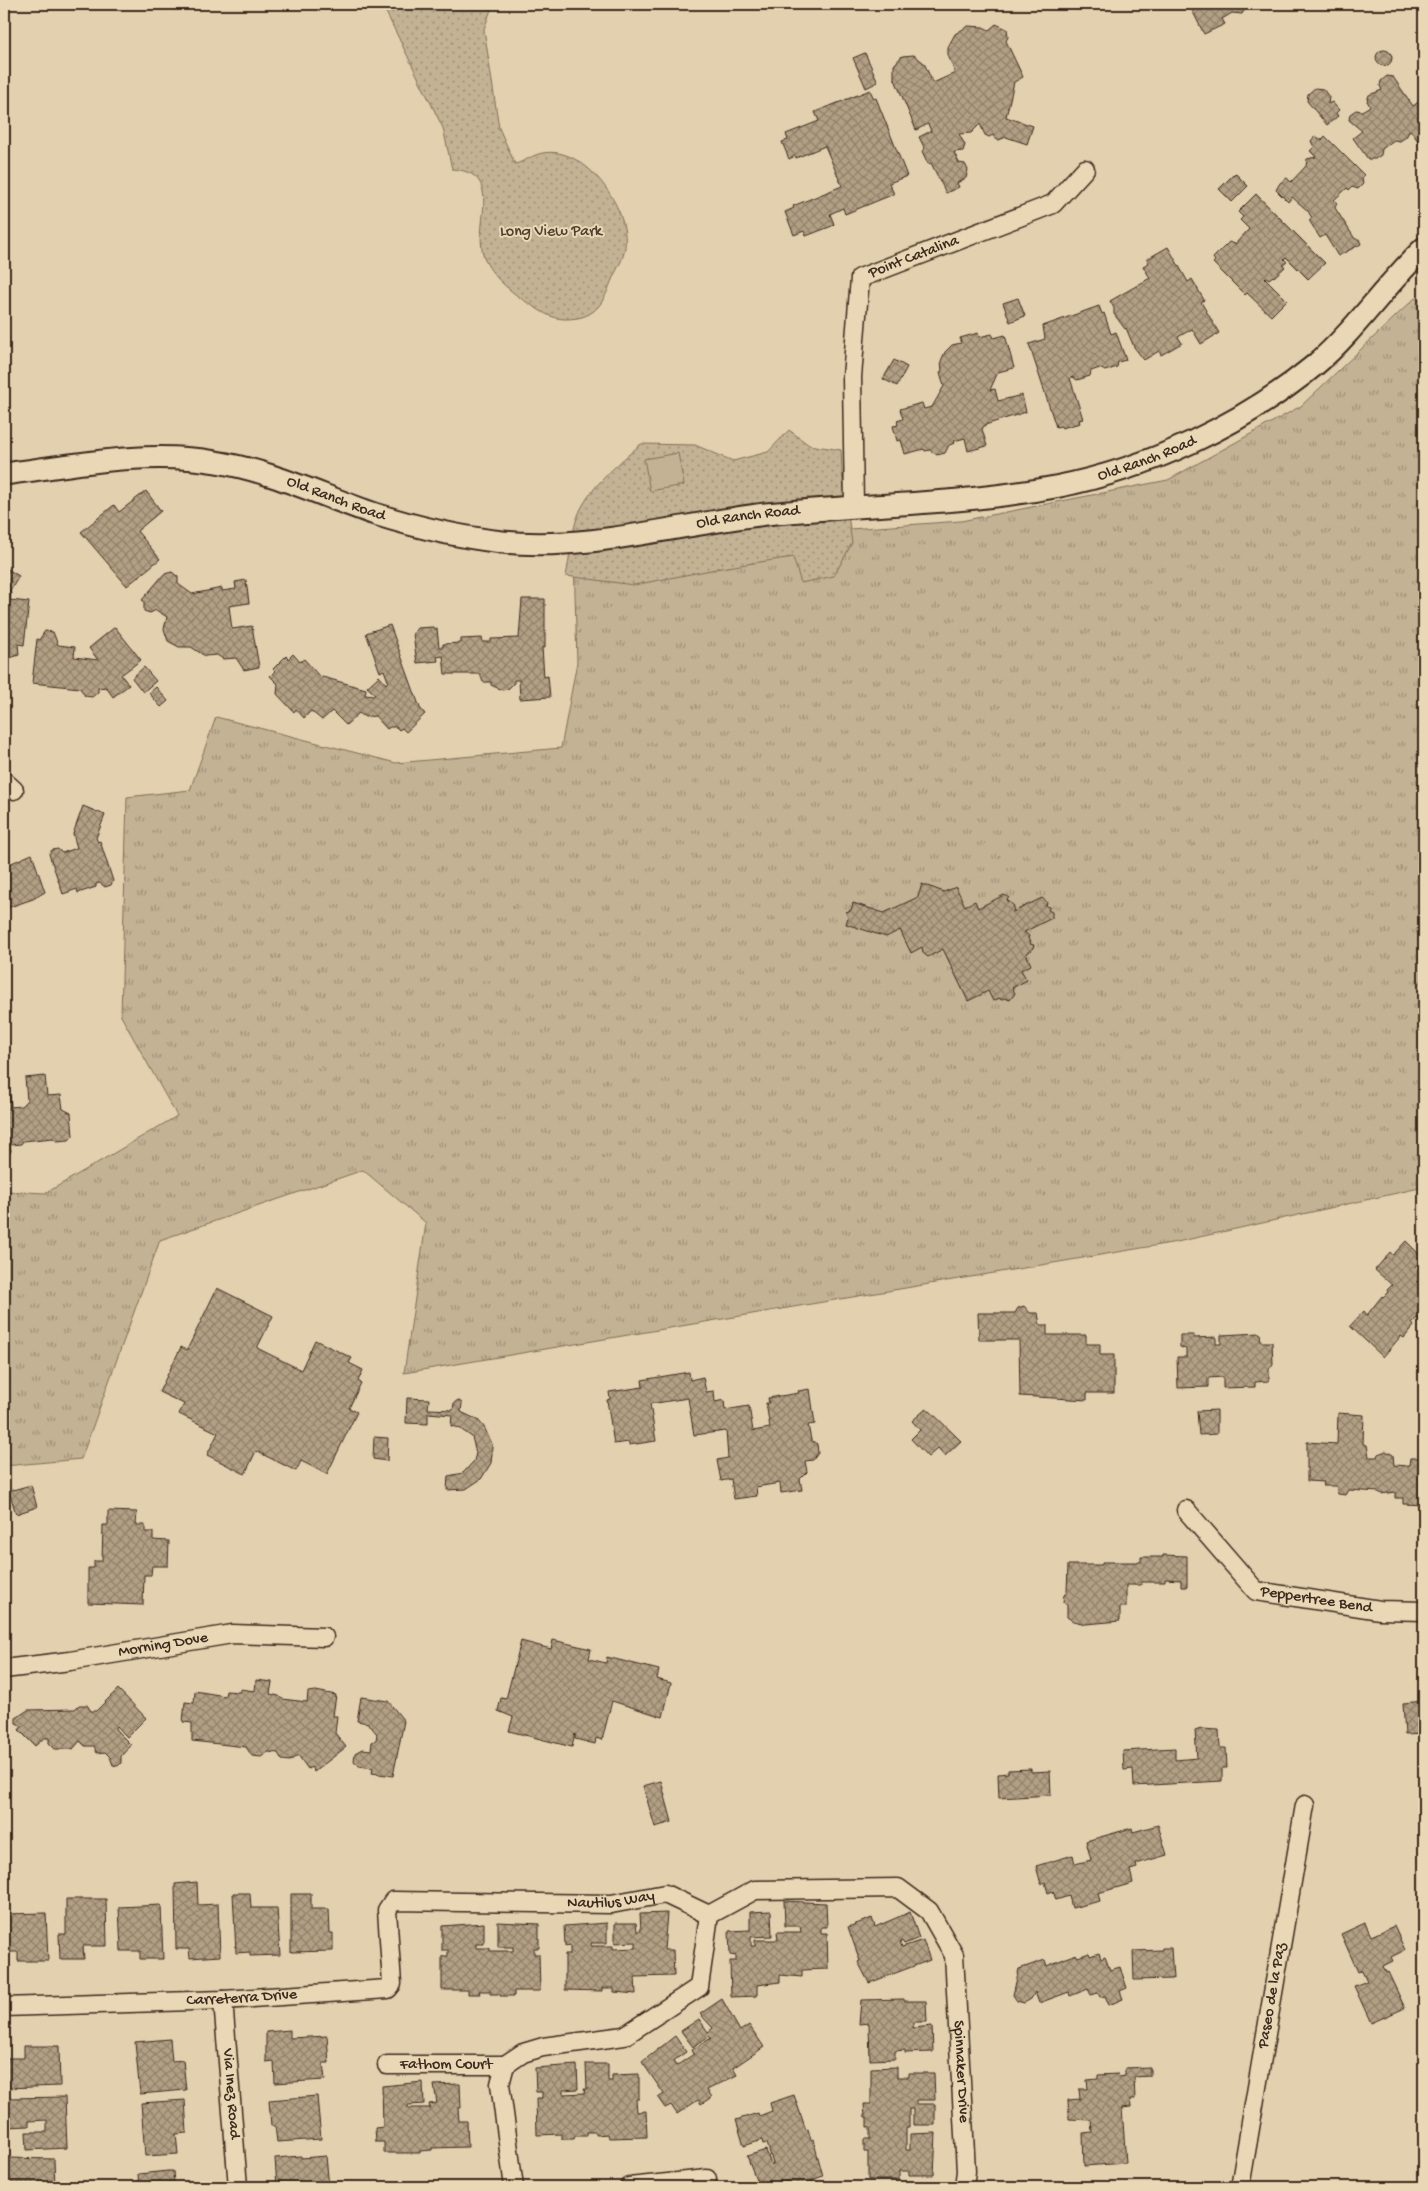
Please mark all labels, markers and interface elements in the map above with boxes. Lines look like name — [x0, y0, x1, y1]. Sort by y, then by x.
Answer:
park label: Long View Park — [500, 223, 604, 242]
street label: Point Catalina — [865, 231, 963, 284]
street label: Old Ranch Road — [1095, 431, 1201, 486]
street label: Old Ranch Road — [284, 472, 389, 527]
street label: Old Ranch Road — [695, 501, 802, 534]
street label: Peppertree Bend — [1258, 1582, 1375, 1618]
street label: Morning Dove — [117, 1629, 210, 1662]
street label: Nautilus Way — [567, 1887, 656, 1914]
street label: Paseo de la Paz — [1254, 1941, 1291, 2051]
street label: Carreterra Drive — [186, 1986, 299, 2011]
street label: Spinnaker Drive — [948, 2020, 973, 2124]
street label: Via Inez Road — [217, 2047, 244, 2141]
street label: Fathom Court — [399, 2056, 494, 2075]

